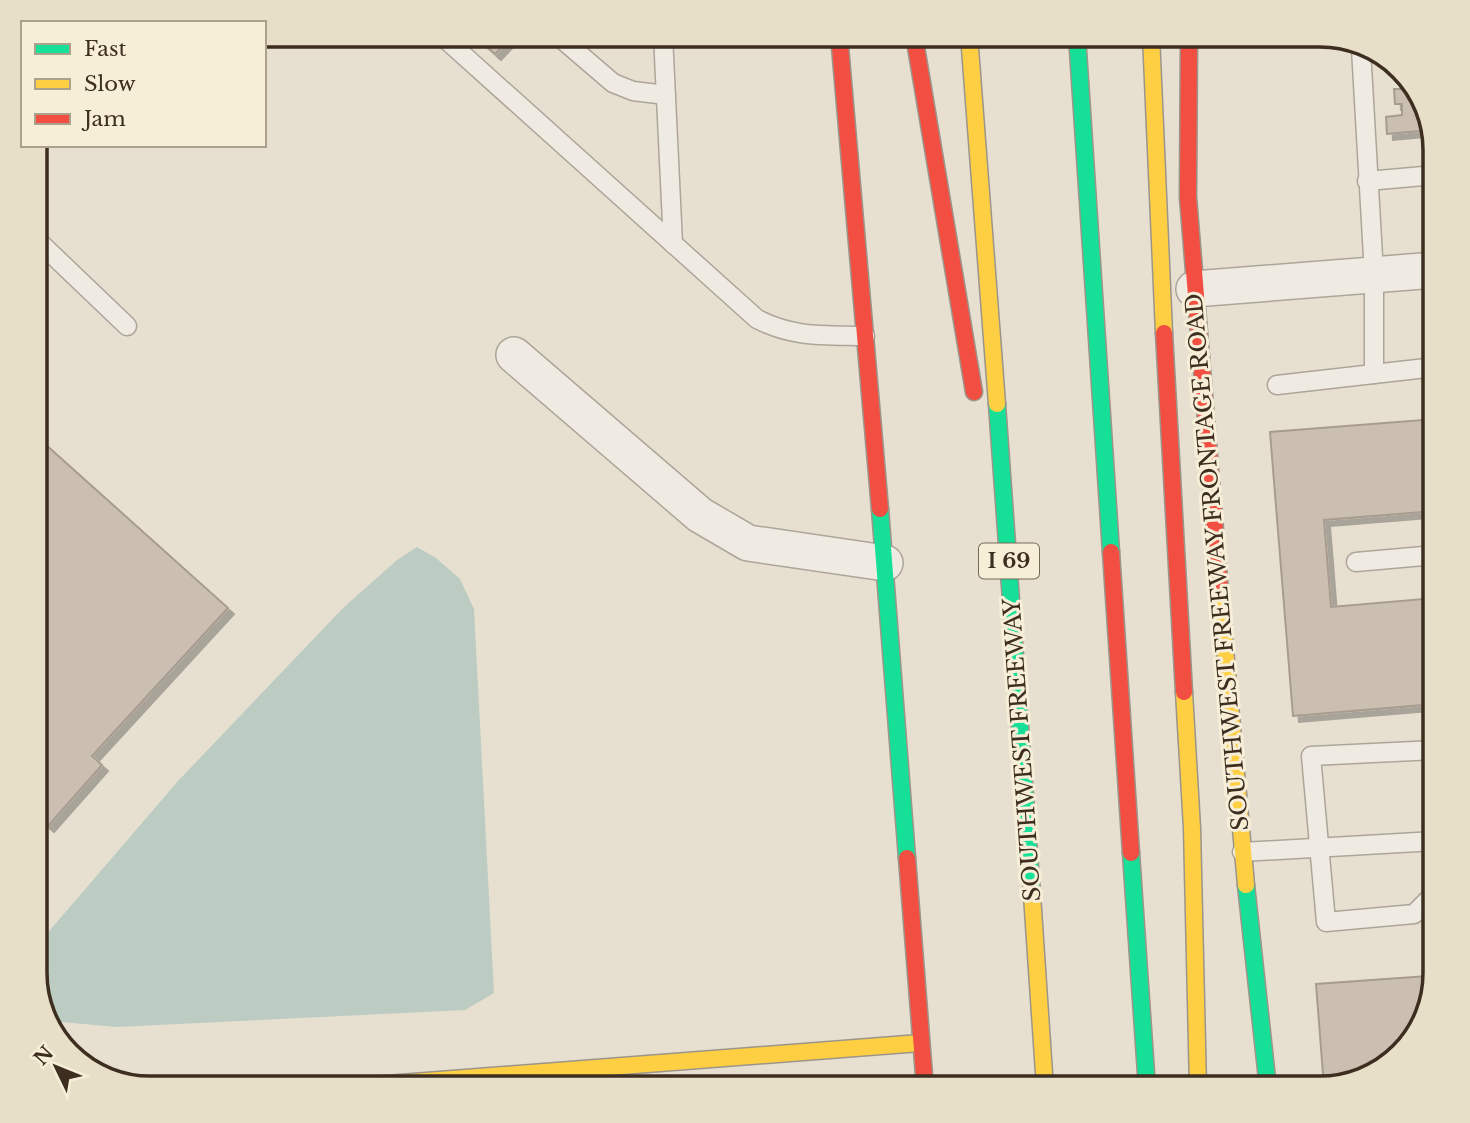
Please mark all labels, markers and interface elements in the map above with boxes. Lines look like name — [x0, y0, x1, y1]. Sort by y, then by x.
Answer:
legend — [21, 21, 266, 147]
text: Fast — [84, 36, 126, 62]
text: Slow — [84, 71, 136, 97]
text: Jam — [81, 106, 126, 132]
street label: SOUTHWEST FREEWAY FRONTAGE ROAD — [1180, 292, 1254, 832]
road number: I 69 — [979, 544, 1039, 578]
street label: SOUTHWEST FREEWAY — [997, 597, 1047, 903]
north arrow — [21, 1032, 91, 1102]
text: N — [29, 1041, 59, 1070]

